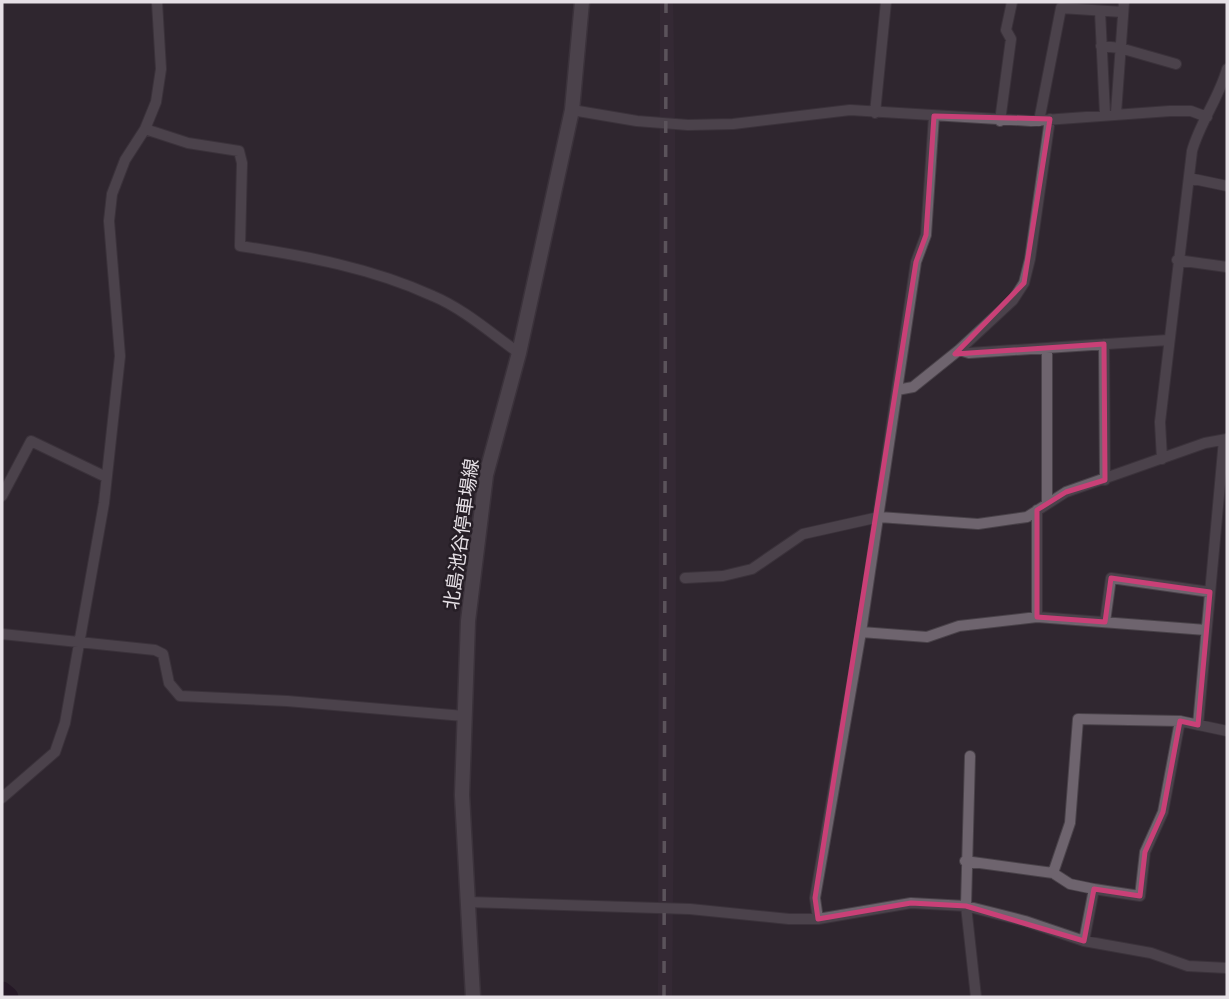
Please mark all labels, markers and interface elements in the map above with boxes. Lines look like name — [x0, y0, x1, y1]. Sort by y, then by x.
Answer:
street label: 北島池谷停車場線 — [439, 457, 483, 611]

